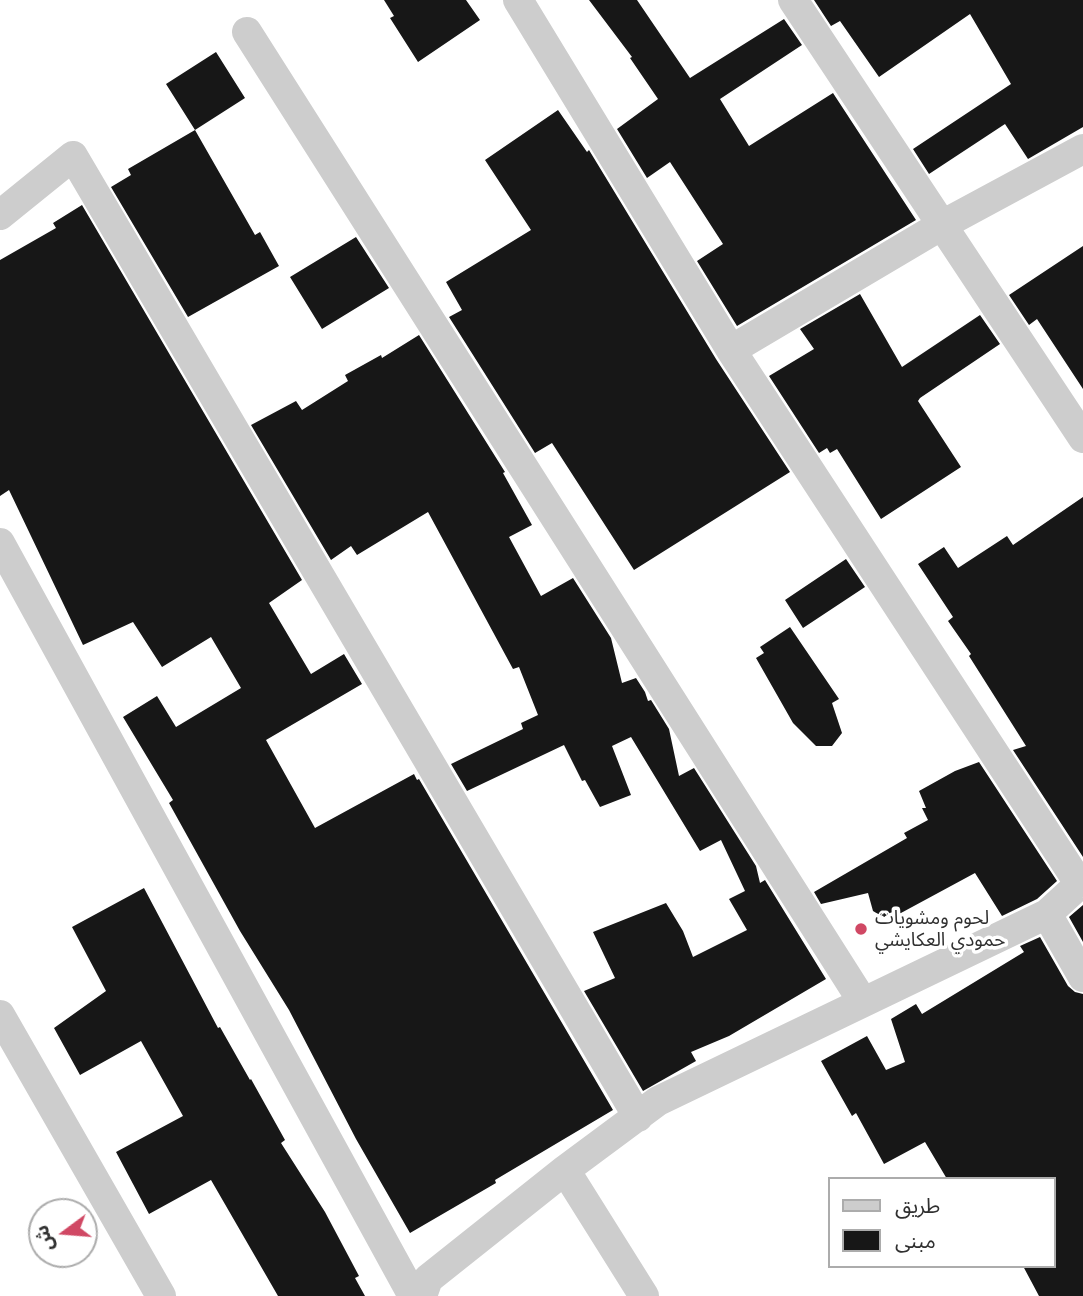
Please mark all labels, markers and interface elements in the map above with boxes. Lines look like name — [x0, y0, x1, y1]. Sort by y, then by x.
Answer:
place label: لحوم ومشويات حمودي العكايشي — [875, 907, 1005, 951]
marker: لحوم ومشويات حمودي العكايشي — [853, 921, 869, 937]
legend — [828, 1177, 1055, 1268]
text: طريق — [895, 1193, 940, 1218]
north arrow — [28, 1198, 98, 1268]
text: ش — [30, 1223, 59, 1254]
text: مبنى — [895, 1228, 936, 1253]

